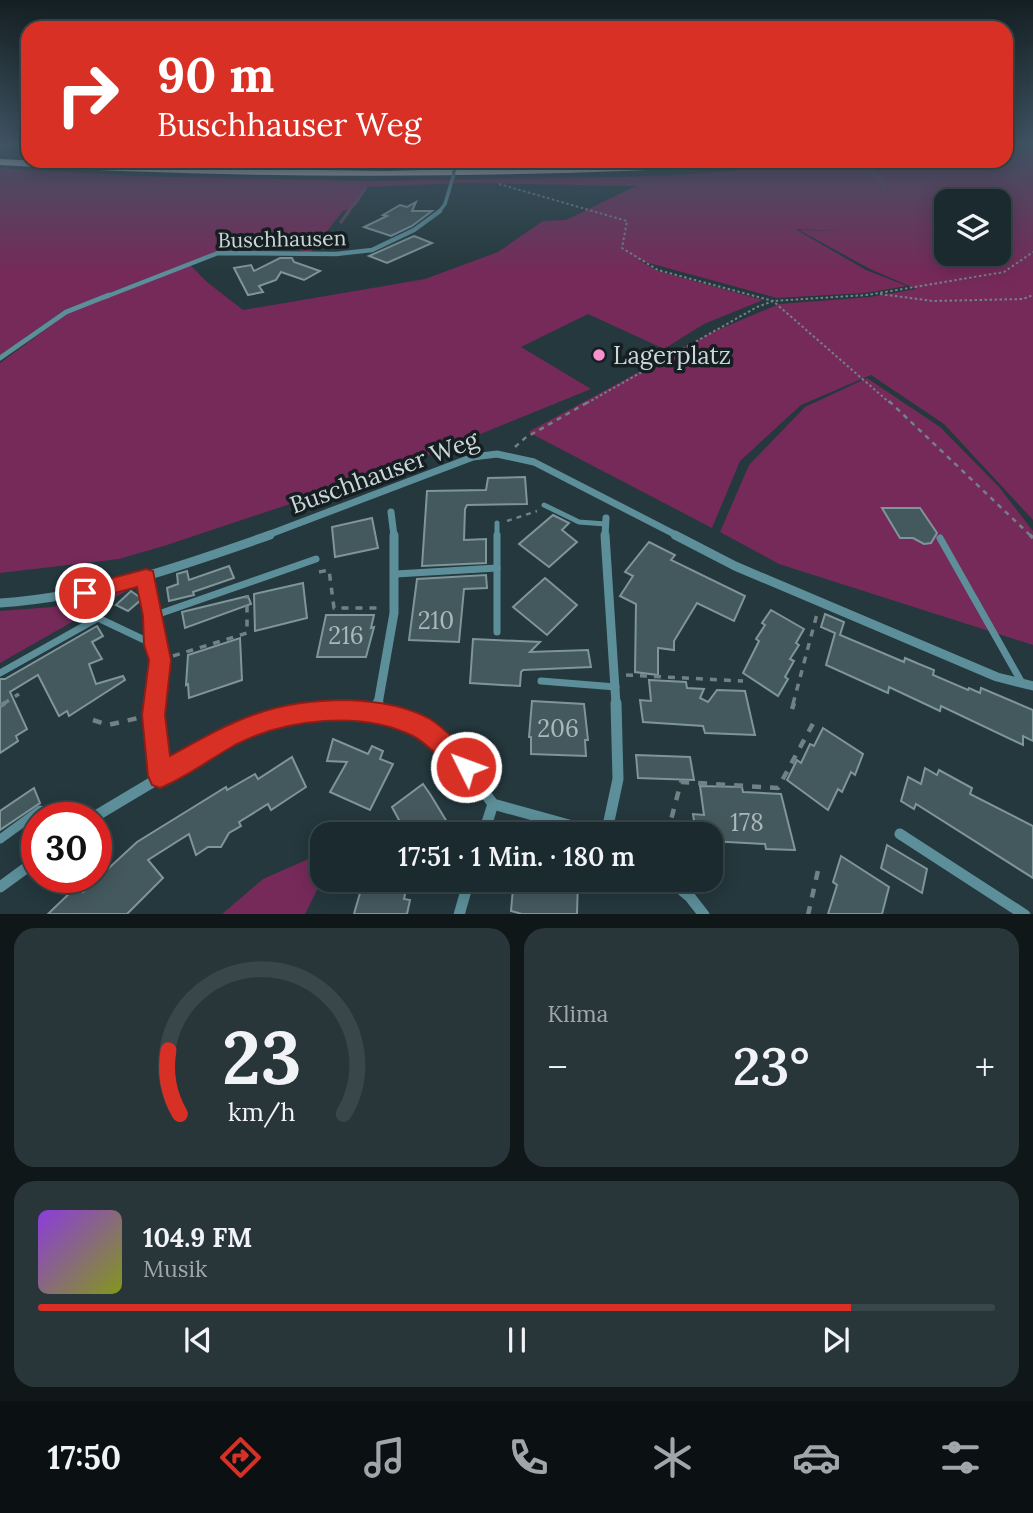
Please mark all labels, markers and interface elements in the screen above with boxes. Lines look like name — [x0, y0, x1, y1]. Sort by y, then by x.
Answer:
text: 90 m — [157, 43, 274, 105]
icon: right — [42, 49, 133, 140]
text: Buschhauser Weg — [157, 104, 421, 145]
map controls — [934, 189, 1011, 266]
button: layers — [934, 189, 1011, 266]
street label: Buschhausen — [217, 224, 347, 254]
place label: Lagerplatz — [613, 340, 731, 371]
marker: Lagerplatz — [591, 347, 607, 363]
street label: Buschhauser Weg — [286, 423, 483, 520]
pin — [55, 563, 115, 623]
icon: arrive — [66, 574, 104, 612]
house number: 210 — [418, 605, 454, 636]
house number: 216 — [328, 620, 364, 651]
house number: 206 — [537, 713, 579, 744]
position arrow — [429, 730, 503, 804]
speed limit sign: 30 — [21, 802, 112, 893]
house number: 178 — [730, 807, 764, 838]
text: 17:51 · 1 Min. · 180 m — [398, 840, 635, 873]
text: Klima — [548, 999, 608, 1028]
text: 23 — [222, 1011, 302, 1104]
text: 23° — [733, 1033, 810, 1099]
text: − — [548, 1043, 568, 1091]
text: + — [975, 1043, 995, 1091]
text: km/h — [228, 1095, 296, 1127]
text: 104.9 FM — [143, 1221, 252, 1254]
text: Musik — [143, 1254, 207, 1283]
icon: previous — [179, 1321, 217, 1359]
icon: pause — [498, 1321, 536, 1359]
icon: next — [817, 1321, 855, 1359]
icon: directions — [216, 1433, 265, 1482]
icon: music — [360, 1433, 409, 1482]
icon: phone — [504, 1433, 553, 1482]
icon: climate — [648, 1433, 697, 1482]
icon: car — [792, 1433, 841, 1482]
icon: filters — [936, 1433, 985, 1482]
text: 17:50 — [48, 1437, 121, 1478]

